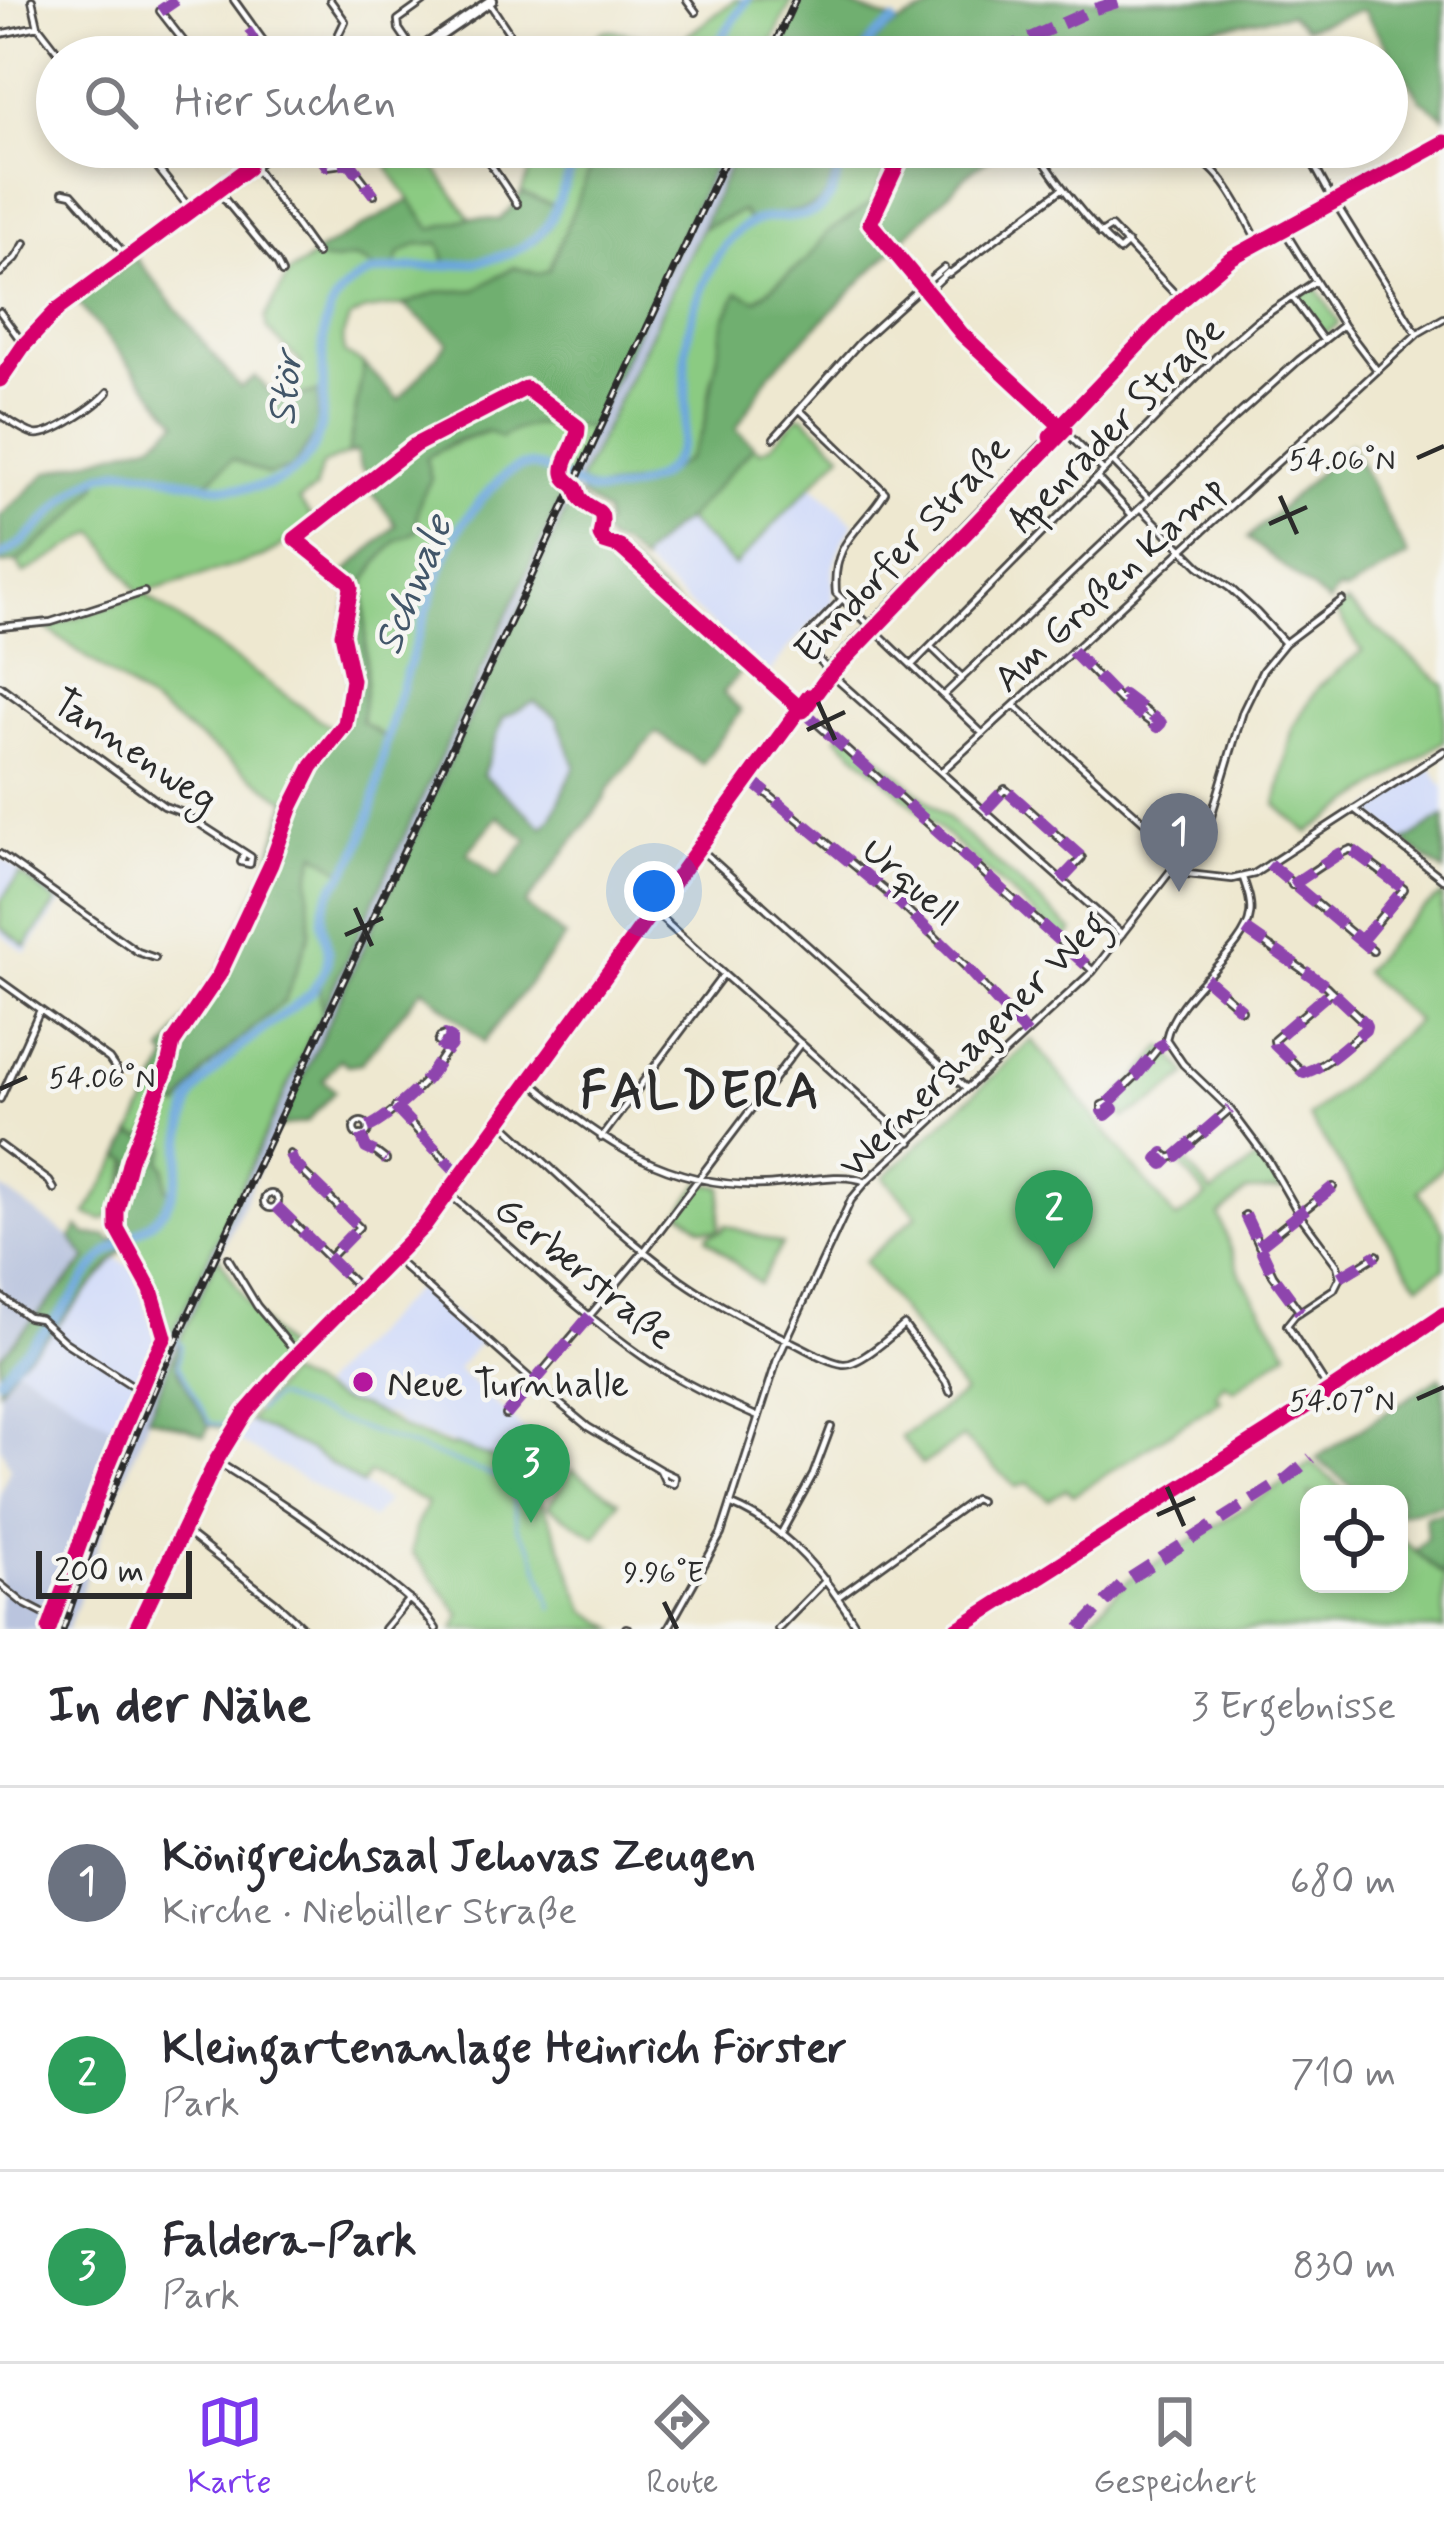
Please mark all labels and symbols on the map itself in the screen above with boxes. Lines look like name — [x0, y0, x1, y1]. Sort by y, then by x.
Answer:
street label: Apenrader Straße — [998, 306, 1239, 547]
water label: Stör — [255, 344, 318, 428]
street label: Ehndorfer Straße — [784, 425, 1023, 676]
text: 54.06°N — [1289, 441, 1395, 480]
street label: Am Großen Kamp — [984, 464, 1237, 705]
water label: Schwale — [361, 506, 468, 663]
street label: Tannenweg — [40, 678, 227, 829]
pin: 1 — [1140, 793, 1218, 892]
street label: Urquell — [850, 827, 968, 939]
your location — [624, 861, 684, 921]
street label: Wernershagener Weg — [829, 900, 1122, 1193]
text: 54.06°N — [49, 1059, 155, 1098]
district label: FALDERA — [580, 1060, 822, 1126]
pin: 2 — [1015, 1170, 1093, 1269]
street label: Gerberstraße — [483, 1185, 685, 1363]
place label: Neue Turnhalle — [387, 1360, 629, 1411]
marker: Neue Turnhalle — [350, 1369, 376, 1395]
text: 54.07°N — [1289, 1382, 1395, 1421]
pin: 3 — [492, 1424, 570, 1523]
scale bar — [36, 1545, 192, 1598]
text: 9.96°E — [624, 1554, 704, 1593]

